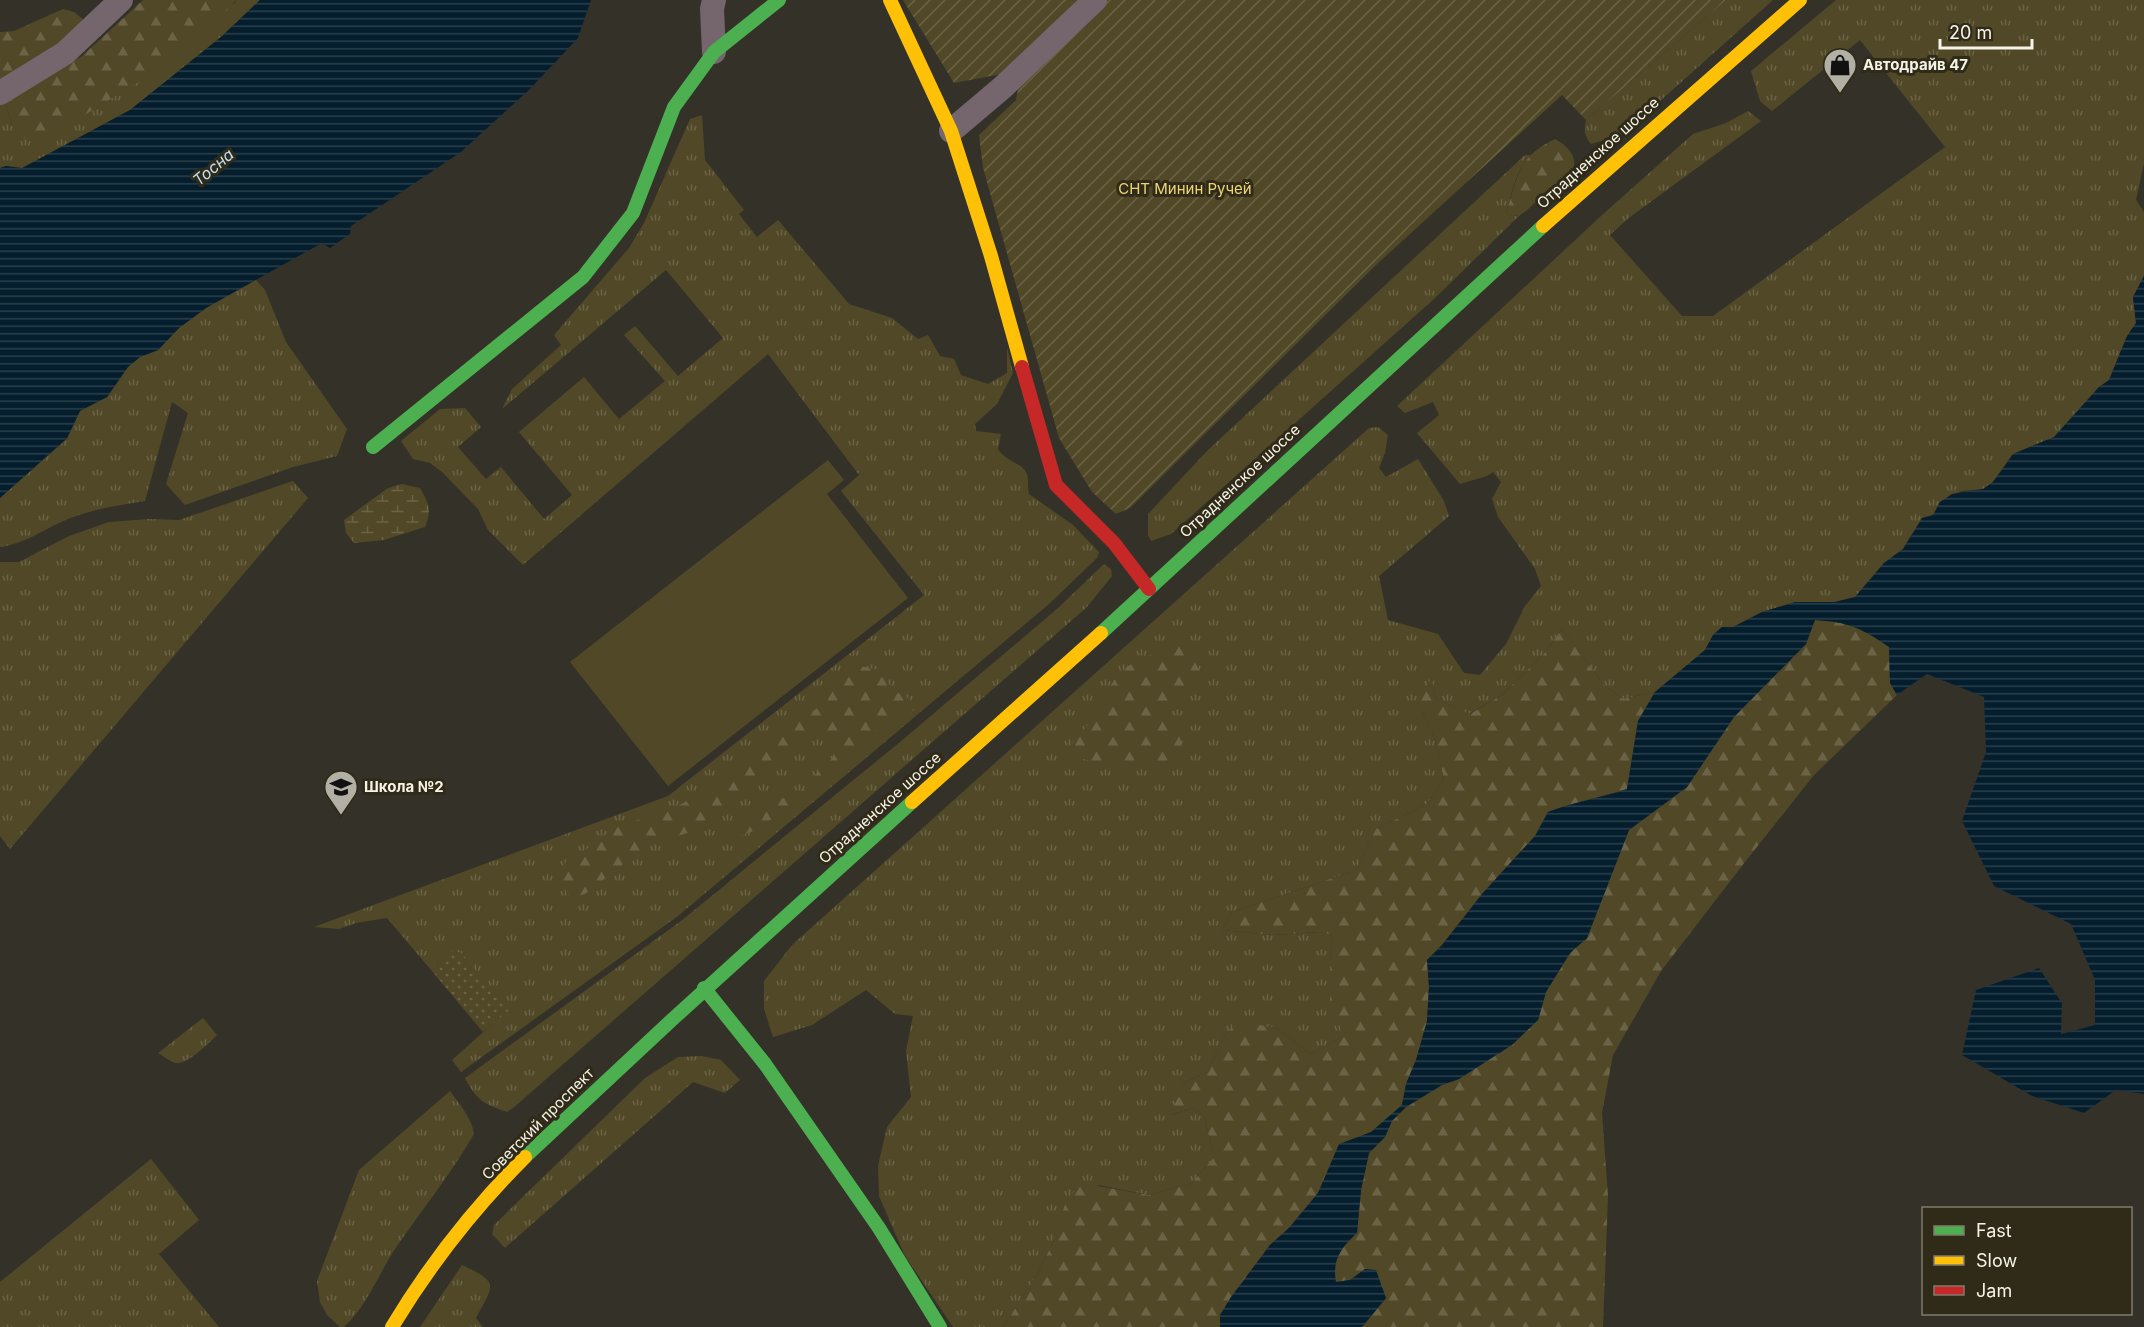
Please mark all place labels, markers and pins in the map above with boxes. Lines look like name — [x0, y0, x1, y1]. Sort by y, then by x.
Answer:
shop icon: Автодрайв 47 — [1822, 47, 1858, 94]
place label: Автодрайв 47 — [1863, 55, 1968, 74]
school or university icon: Школа №2 — [323, 769, 359, 816]
place label: Школа №2 — [364, 777, 444, 796]

